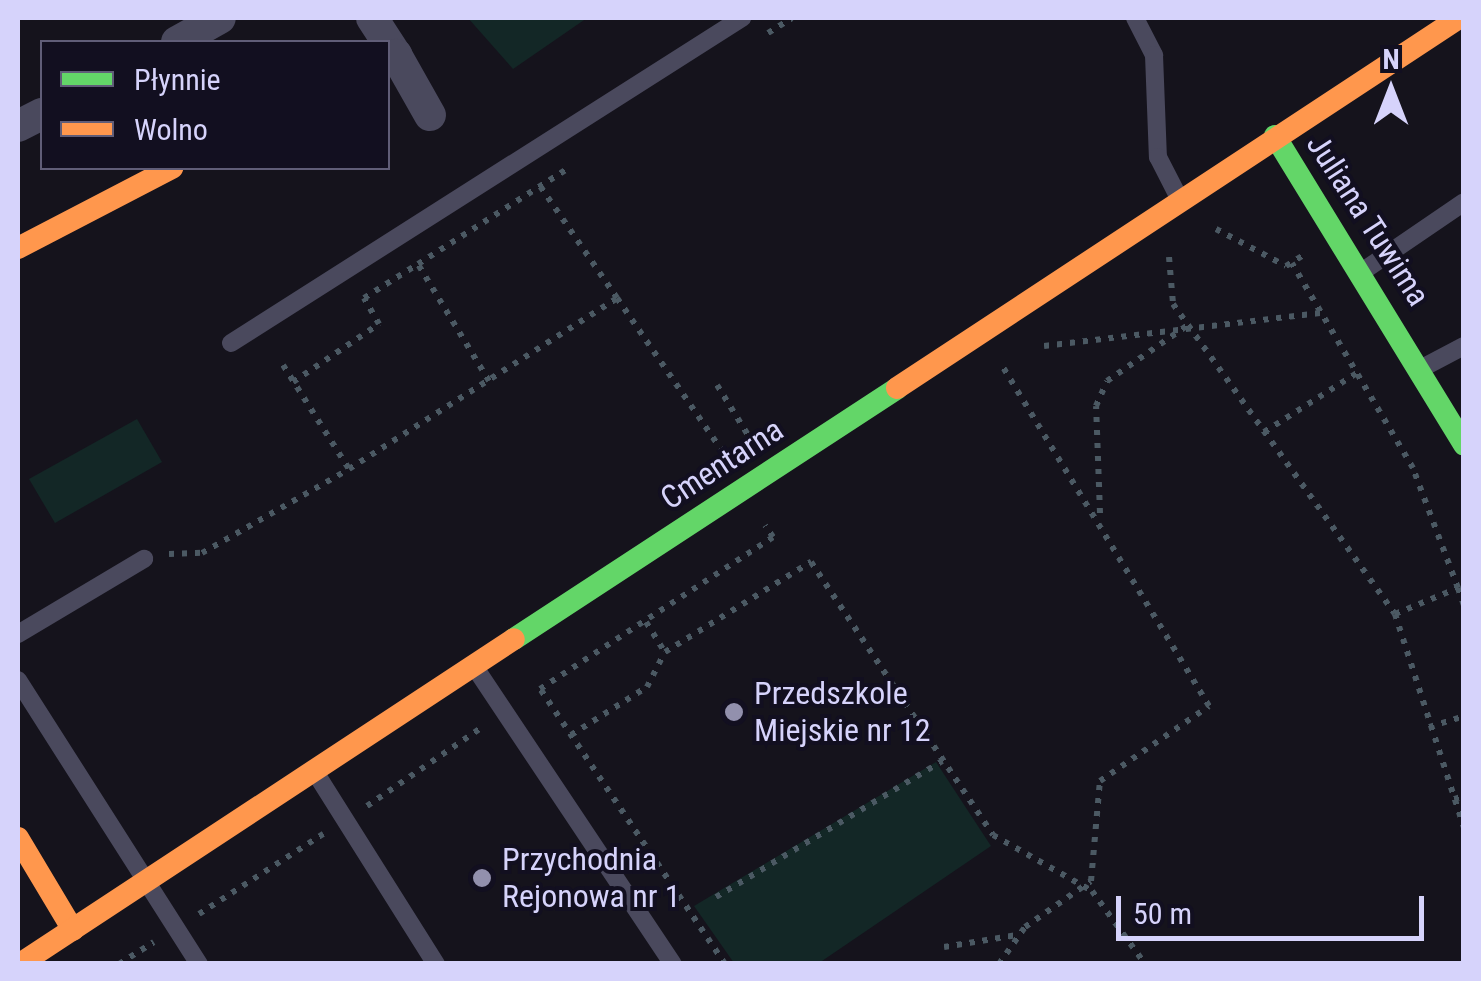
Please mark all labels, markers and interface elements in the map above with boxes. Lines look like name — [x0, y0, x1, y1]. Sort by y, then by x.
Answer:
legend — [40, 40, 390, 170]
north arrow — [1341, 40, 1441, 140]
text: N — [1382, 43, 1400, 76]
text: Płynnie — [134, 62, 221, 97]
text: Wolno — [134, 112, 208, 147]
street label: Juliana Tuwima — [1298, 127, 1438, 313]
street label: Cmentarna — [654, 410, 790, 518]
place label: Przedszkole Miejskie nr 12 — [754, 675, 931, 750]
marker: Przedszkole Miejskie nr 12 — [723, 701, 745, 723]
place label: Przychodnia Rejonowa nr 1 — [502, 841, 681, 916]
marker: Przychodnia Rejonowa nr 1 — [471, 867, 493, 889]
scale bar — [1121, 876, 1428, 938]
text: 50 m — [1133, 896, 1192, 931]

